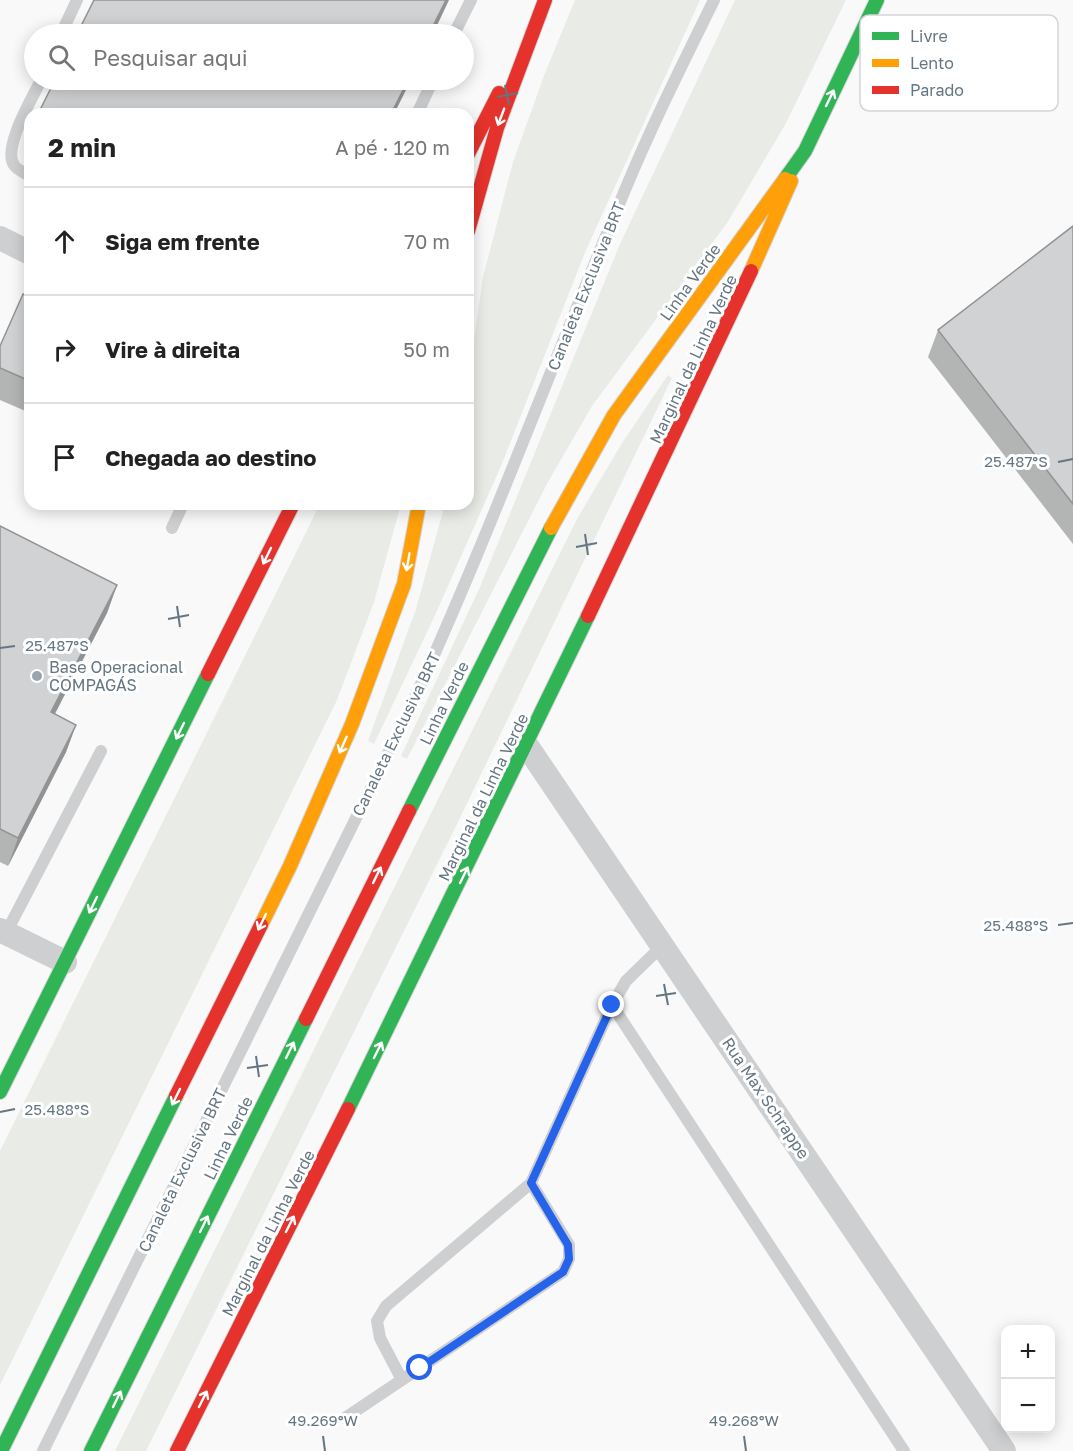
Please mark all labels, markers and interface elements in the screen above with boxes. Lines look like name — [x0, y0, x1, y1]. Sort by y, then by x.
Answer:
legend — [860, 15, 1058, 111]
search box — [24, 24, 474, 90]
text: Livre — [910, 26, 948, 46]
icon: search — [45, 41, 78, 74]
text: Pesquisar aqui — [93, 44, 248, 71]
text: Lento — [910, 53, 954, 73]
text: Parado — [910, 80, 964, 100]
one-way arrow — [824, 89, 836, 107]
one-way arrow — [495, 107, 506, 125]
text: 2 min — [48, 132, 116, 163]
text: A pé · 120 m — [335, 135, 450, 159]
street label: Canaleta Exclusiva BRT — [543, 199, 629, 373]
icon: ahead — [48, 225, 81, 258]
text: Siga em frente — [105, 228, 260, 255]
text: 70 m — [404, 229, 450, 253]
street label: Linha Verde — [655, 240, 725, 324]
street label: Marginal da Linha Verde — [645, 271, 741, 447]
icon: right — [48, 333, 81, 366]
text: Vire à direita — [105, 336, 240, 363]
text: 50 m — [403, 337, 450, 361]
icon: arrive — [48, 441, 81, 474]
text: Chegada ao destino — [105, 444, 317, 471]
text: 25.487°S — [984, 452, 1048, 470]
one-way arrow — [261, 547, 273, 565]
one-way arrow — [402, 551, 413, 571]
text: 25.487°S — [25, 636, 89, 654]
street label: Canaleta Exclusiva BRT — [348, 649, 444, 819]
place label: Base Operacional COMPAGÁS — [49, 657, 183, 695]
street label: Linha Verde — [415, 658, 473, 748]
marker: Base Operacional COMPAGÁS — [30, 669, 44, 683]
street label: Marginal da Linha Verde — [434, 710, 532, 884]
one-way arrow — [174, 721, 186, 739]
one-way arrow — [337, 735, 348, 754]
one-way arrow — [372, 866, 384, 884]
one-way arrow — [458, 866, 470, 884]
one-way arrow — [87, 896, 99, 914]
one-way arrow — [255, 913, 267, 931]
text: 25.488°S — [984, 916, 1048, 934]
route end — [598, 991, 624, 1017]
street label: Rua Max Schrappe — [718, 1034, 814, 1162]
one-way arrow — [285, 1041, 297, 1059]
one-way arrow — [372, 1041, 384, 1059]
street label: Canaleta Exclusiva BRT — [134, 1085, 230, 1255]
one-way arrow — [169, 1088, 181, 1106]
street label: Linha Verde — [199, 1093, 257, 1183]
text: 25.488°S — [25, 1100, 89, 1118]
street label: Marginal da Linha Verde — [217, 1146, 319, 1320]
one-way arrow — [198, 1215, 210, 1233]
one-way arrow — [285, 1216, 297, 1234]
map controls — [1001, 1325, 1055, 1433]
button: + — [1001, 1325, 1055, 1379]
route start — [406, 1354, 432, 1380]
button: − — [1001, 1379, 1055, 1433]
one-way arrow — [111, 1390, 123, 1408]
one-way arrow — [198, 1390, 209, 1408]
text: 49.269°W — [288, 1411, 358, 1429]
text: 49.268°W — [709, 1411, 779, 1429]

